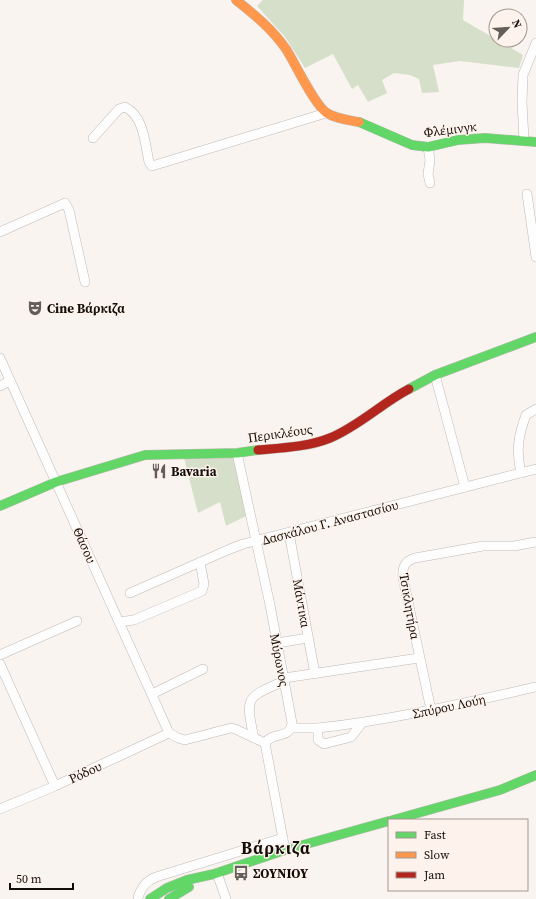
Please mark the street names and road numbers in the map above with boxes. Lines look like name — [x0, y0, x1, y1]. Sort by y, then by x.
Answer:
street label: Φλέμινγκ — [423, 118, 478, 141]
street label: Περικλέους — [247, 421, 314, 446]
street label: Δασκάλου Γ. Αναστασίου — [260, 496, 400, 549]
street label: Θάσου — [69, 525, 100, 566]
street label: Τσικλητήρα — [395, 572, 424, 641]
street label: Μάντικα — [289, 577, 314, 629]
street label: Μύρωνος — [266, 632, 293, 688]
street label: Σπύρου Λούη — [411, 690, 487, 722]
street label: Ρόδου — [66, 757, 105, 787]

